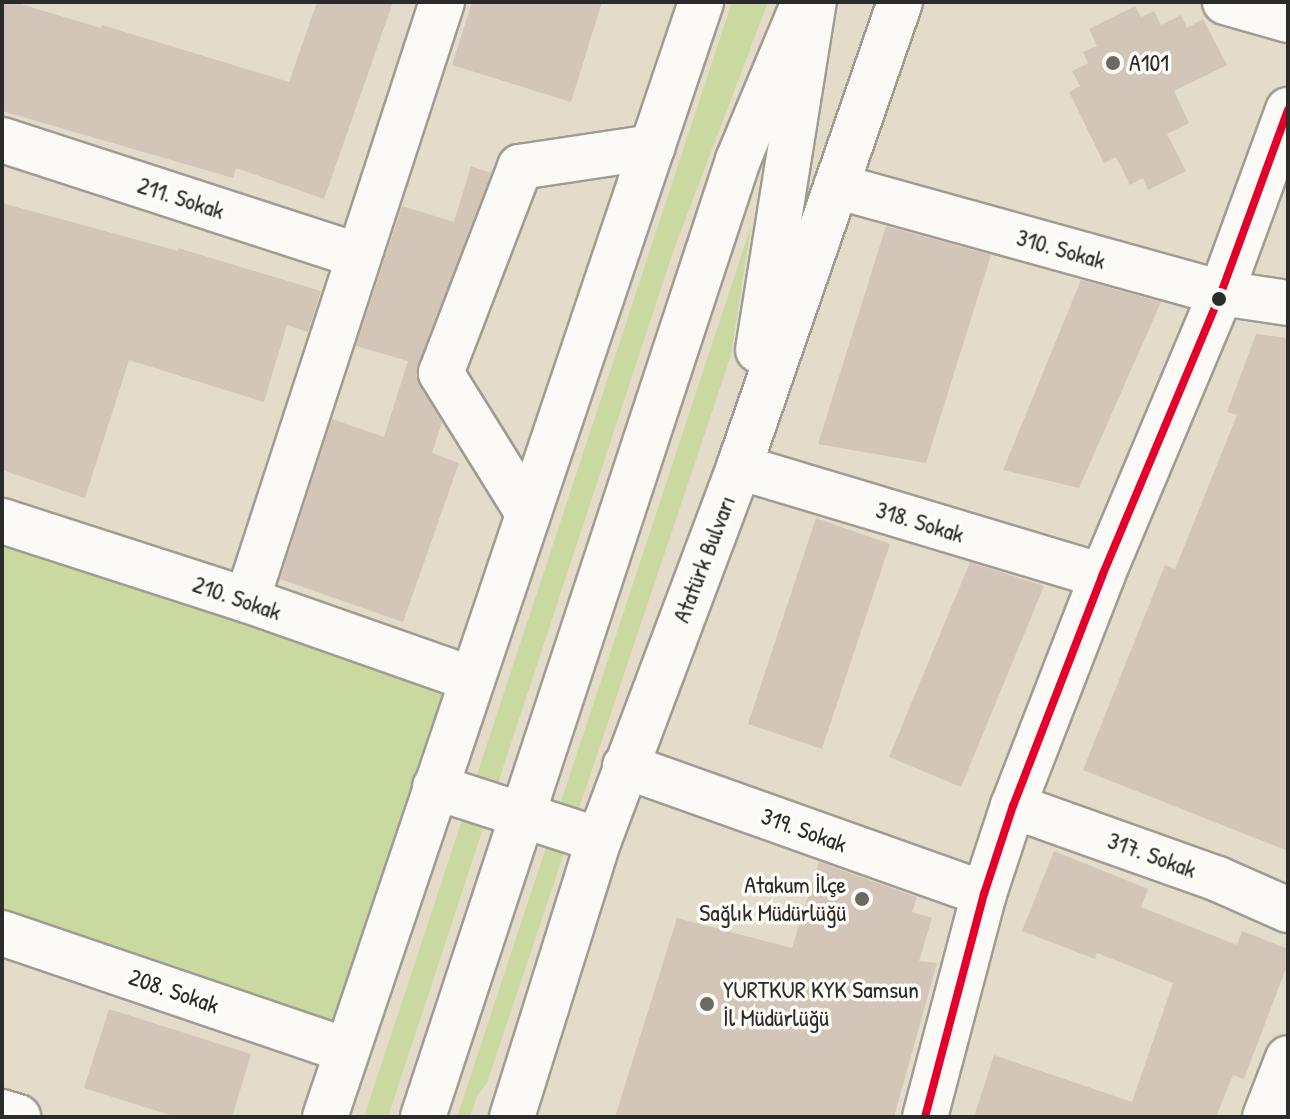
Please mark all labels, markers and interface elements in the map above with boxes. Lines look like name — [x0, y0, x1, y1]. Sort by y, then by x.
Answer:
place label: A101 — [1129, 49, 1169, 77]
marker: A101 — [1104, 54, 1122, 72]
street label: 211. Sokak — [134, 171, 228, 225]
street label: 310. Sokak — [1013, 223, 1109, 275]
unlabelled marker — [1211, 291, 1227, 307]
street label: Atatürk Bulvarı — [667, 491, 741, 627]
street label: 318. Sokak — [873, 495, 967, 549]
street label: 210. Sokak — [189, 570, 285, 626]
street label: 319. Sokak — [757, 801, 851, 859]
street label: 317. Sokak — [1104, 826, 1200, 884]
place label: Atakum İlçe Sağlık Müdürlüğü — [699, 871, 846, 927]
marker: Atakum İlçe Sağlık Müdürlüğü — [853, 890, 871, 908]
street label: 208. Sokak — [125, 962, 223, 1020]
place label: YURTKUR KYK Samsun İl Müdürlüğü — [723, 976, 919, 1032]
marker: YURTKUR KYK Samsun İl Müdürlüğü — [698, 995, 716, 1013]

